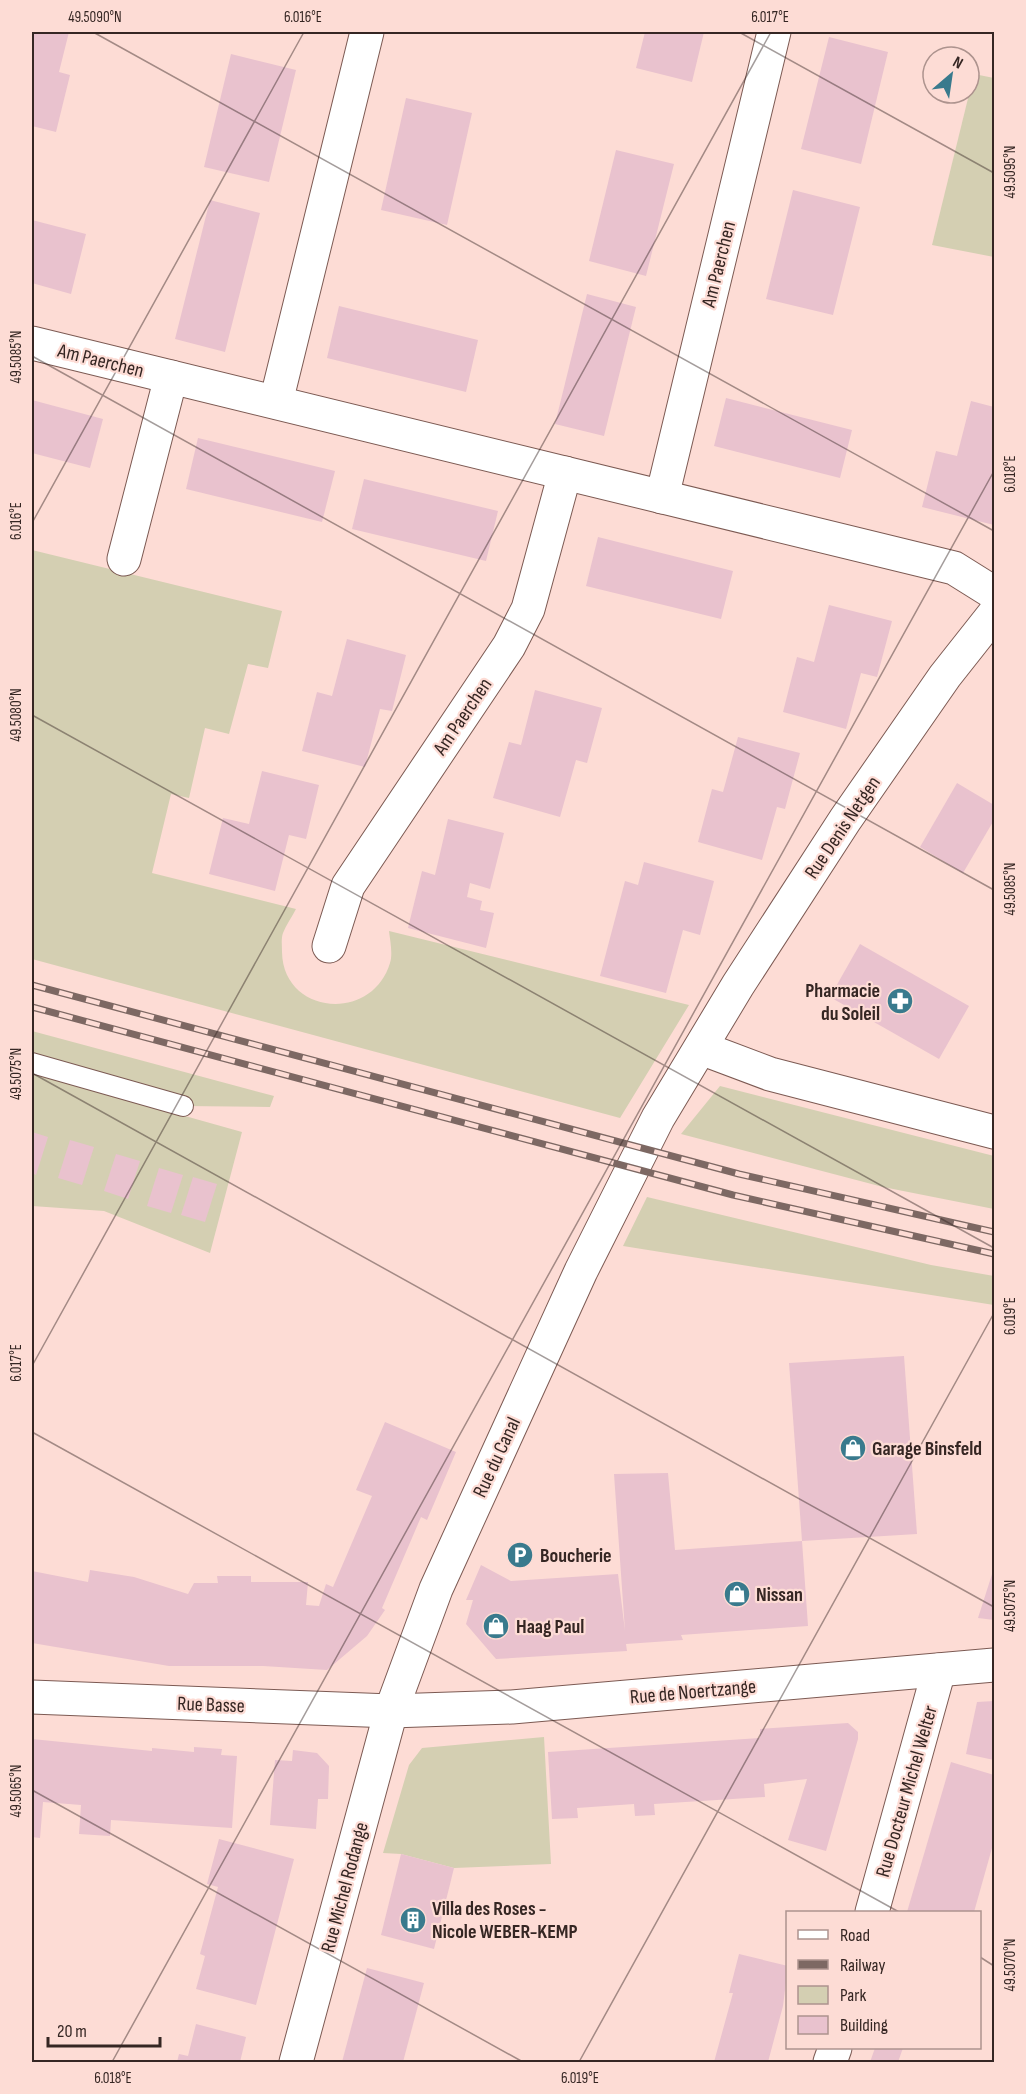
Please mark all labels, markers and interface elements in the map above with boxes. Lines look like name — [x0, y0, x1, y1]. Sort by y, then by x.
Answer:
text: 49.5090°N — [68, 8, 122, 27]
text: 6.016°E — [284, 8, 322, 27]
text: 6.017°E — [751, 8, 789, 27]
north arrow — [921, 45, 981, 105]
text: N — [949, 53, 966, 74]
text: 49.5095°N — [1001, 146, 1020, 198]
street label: Am Paerchen — [697, 219, 741, 311]
text: 49.5085°N — [7, 331, 26, 383]
street label: Am Paerchen — [54, 339, 146, 383]
text: 6.018°E — [1001, 455, 1020, 493]
text: 6.016°E — [7, 502, 26, 540]
street label: Am Paerchen — [428, 674, 497, 760]
text: 49.5080°N — [7, 688, 26, 742]
street label: Rue Denis Netgen — [800, 772, 886, 883]
text: 49.5085°N — [1001, 863, 1020, 915]
place label: Pharmacie du Soleil — [805, 979, 880, 1026]
pharmacy icon: Pharmacie du Soleil — [885, 986, 915, 1016]
text: 49.5075°N — [7, 1048, 26, 1100]
text: 6.019°E — [1001, 1297, 1020, 1335]
text: 6.017°E — [7, 1344, 26, 1382]
street label: Rue du Canal — [468, 1413, 526, 1501]
shop icon: Garage Binsfeld — [838, 1433, 868, 1463]
place label: Garage Binsfeld — [872, 1437, 982, 1461]
parking icon: Boucherie — [505, 1540, 535, 1570]
place label: Boucherie — [540, 1544, 612, 1568]
shop icon: Nissan — [722, 1579, 752, 1609]
text: 49.5075°N — [1001, 1580, 1020, 1632]
place label: Nissan — [756, 1583, 803, 1607]
shop icon: Haag Paul — [481, 1611, 511, 1641]
place label: Haag Paul — [516, 1615, 584, 1639]
street label: Rue de Noertzange — [629, 1675, 757, 1709]
street label: Rue Basse — [177, 1692, 245, 1718]
street label: Rue Docteur Michel Welter — [871, 1702, 943, 1880]
text: 49.5065°N — [7, 1765, 26, 1817]
street label: Rue Michel Rodange — [316, 1820, 374, 1955]
place label: Villa des Roses - Nicole WEBER-KEMP — [432, 1897, 578, 1944]
building icon: Villa des Roses - Nicole WEBER-KEMP — [398, 1905, 428, 1935]
legend — [786, 1911, 981, 2049]
text: Road — [840, 1925, 870, 1946]
text: 49.5070°N — [1001, 1939, 1020, 1991]
text: Railway — [840, 1955, 885, 1976]
text: Park — [840, 1985, 866, 2006]
scale bar — [48, 2010, 160, 2048]
text: Building — [840, 2015, 888, 2036]
text: 20 m — [57, 2021, 87, 2042]
text: 6.018°E — [94, 2069, 132, 2088]
text: 6.019°E — [561, 2069, 599, 2088]

